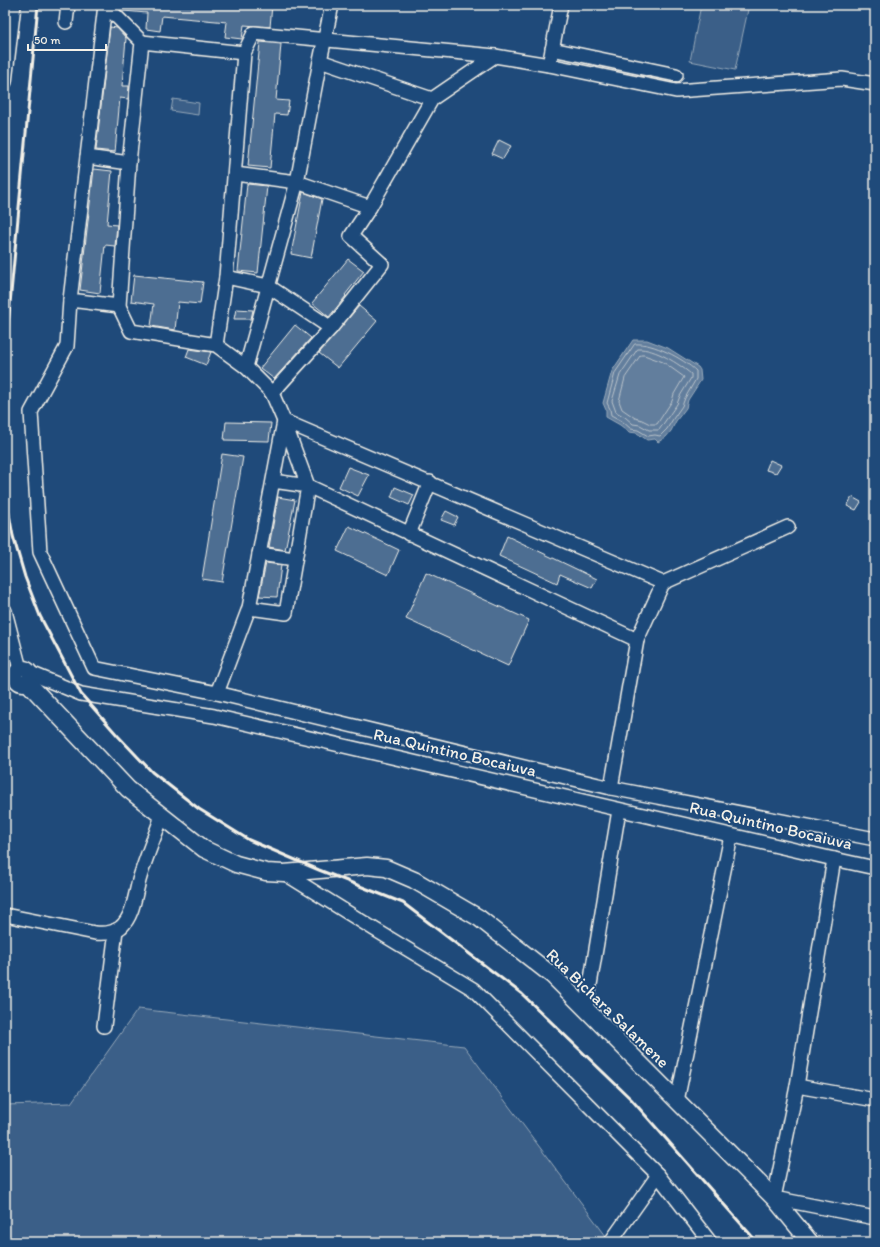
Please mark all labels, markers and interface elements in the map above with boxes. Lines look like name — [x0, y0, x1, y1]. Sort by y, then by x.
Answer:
scale bar — [28, 26, 106, 52]
text: 50 m — [34, 33, 60, 47]
street label: Rua Quintino Bocaiuva — [372, 724, 538, 780]
street label: Rua Quintino Bocaiuva — [688, 797, 854, 853]
street label: Rua Bichara Salamene — [542, 944, 674, 1072]

